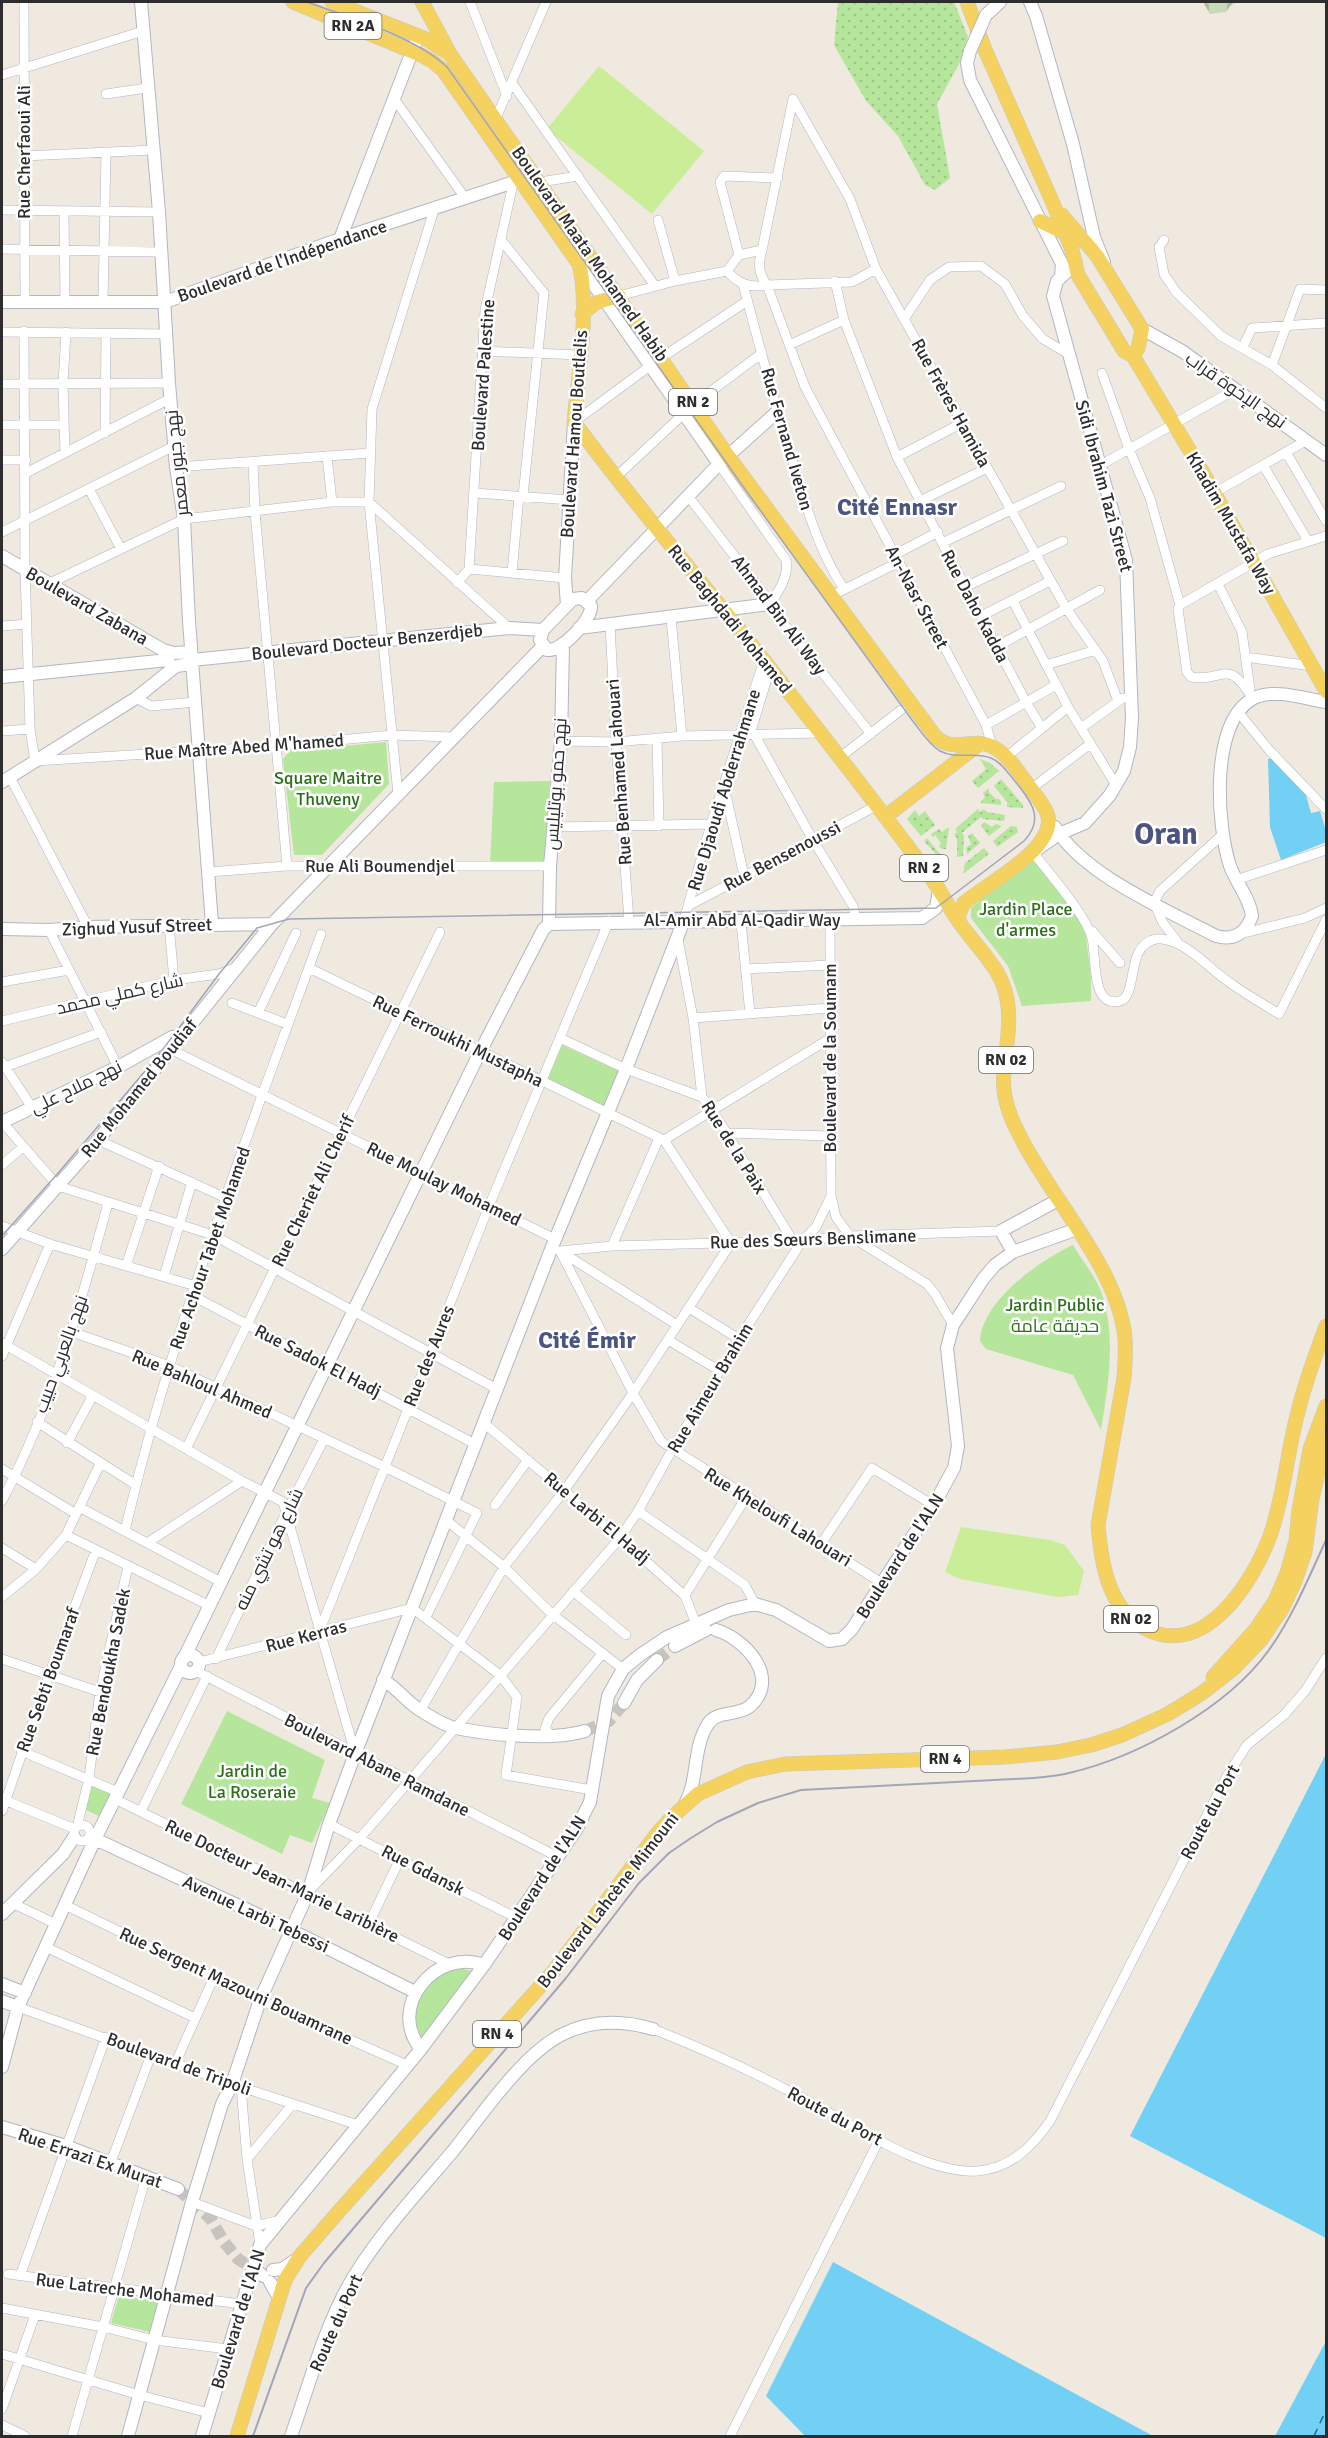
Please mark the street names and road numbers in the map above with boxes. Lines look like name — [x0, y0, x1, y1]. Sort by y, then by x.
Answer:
road number: RN 2A — [324, 13, 382, 39]
street label: Rue Cherfaoui Ali — [13, 85, 35, 219]
street label: Boulevard Maata Mohamed Habib — [507, 142, 673, 366]
street label: Boulevard de l'Indépendance — [174, 215, 390, 307]
street label: Boulevard Palestine — [467, 298, 499, 452]
street label: Boulevard Hamou Boutlelis — [556, 329, 592, 539]
street label: Rue Frères Hamida — [907, 335, 995, 471]
street label: نهج الإخوة قراب — [1181, 347, 1291, 434]
street label: Rue Fernand Iveton — [756, 365, 818, 513]
road number: RN 2 — [669, 389, 717, 415]
street label: Sidi Ibrahim Tazi Street — [1070, 398, 1138, 574]
street label: نهج جبور معمر — [160, 409, 195, 518]
street label: Khadim Mustafa Way — [1181, 448, 1281, 599]
street label: Rue Baghdadi Mohamed — [663, 540, 797, 698]
street label: An-Nasr Street — [881, 542, 953, 652]
street label: Rue Daho Kadda — [936, 546, 1014, 666]
street label: Ahmad Bin Ali Way — [727, 551, 831, 680]
street label: Boulevard Zabana — [22, 562, 152, 650]
street label: Boulevard Docteur Benzerdjeb — [250, 619, 484, 665]
street label: Rue Benhamed Lahouari — [602, 678, 636, 866]
street label: Rue Djaoudi Abderrahmane — [683, 686, 765, 894]
street label: نهج حمو بوتليليس — [540, 717, 573, 851]
street label: Rue Maître Abed M'hamed — [143, 729, 345, 765]
street label: Rue Bensenoussi — [720, 816, 844, 896]
street label: Rue Ali Boumendjel — [305, 855, 455, 877]
road number: RN 2 — [900, 855, 948, 881]
street label: Al-Amir Abd Al-Qadir Way — [644, 909, 841, 931]
street label: Zighud Yusuf Street — [61, 913, 213, 941]
street label: Boulevard de la Soumam — [819, 963, 841, 1153]
street label: شارع كملي محمد — [55, 969, 186, 1022]
street label: Rue Ferroukhi Mustapha — [369, 990, 547, 1092]
street label: Rue Mohamed Boudiaf — [76, 1013, 202, 1162]
road number: RN 02 — [979, 1047, 1033, 1073]
street label: نهج ملاح علي — [26, 1055, 127, 1121]
street label: Rue de la Paix — [697, 1096, 772, 1198]
street label: Rue Cheriet Ali Cherif — [267, 1111, 360, 1271]
street label: Rue Moulay Mohamed — [363, 1137, 525, 1231]
street label: Rue Achour Tabet Mohamed — [165, 1144, 255, 1352]
street label: Rue des Sœurs Benslimane — [709, 1224, 917, 1254]
street label: نهج بالعربي حبيب — [29, 1292, 95, 1417]
street label: Rue des Aures — [399, 1302, 459, 1410]
street label: Rue Aimeur Brahim — [662, 1319, 758, 1457]
street label: Rue Sadok El Hadj — [251, 1320, 385, 1402]
street label: Rue Bahloul Ahmed — [129, 1345, 275, 1423]
street label: Rue Kheloufi Lahouari — [700, 1463, 856, 1571]
street label: Rue Larbi El Hadj — [540, 1467, 654, 1569]
street label: شارع هو تشي منه — [230, 1484, 310, 1615]
street label: Boulevard de l'ALN — [851, 1489, 949, 1623]
street label: Rue Bendoukha Sadek — [81, 1586, 135, 1758]
street label: Rue Sebti Boumaraf — [12, 1604, 85, 1755]
road number: RN 02 — [1104, 1606, 1158, 1632]
street label: Rue Kerras — [263, 1615, 349, 1657]
street label: Boulevard Abane Ramdane — [281, 1709, 473, 1821]
road number: RN 4 — [921, 1746, 969, 1772]
street label: Route du Port — [1176, 1761, 1244, 1863]
street label: Boulevard Lahcène Mimouni — [532, 1808, 684, 1992]
street label: Boulevard de l'ALN — [493, 1811, 591, 1945]
street label: Rue Docteur Jean-Marie Laribière — [161, 1815, 403, 1947]
street label: Rue Gdansk — [378, 1840, 468, 1900]
street label: Avenue Larbi Tebessi — [179, 1870, 333, 1958]
street label: Rue Sergent Mazouni Bouamrane — [116, 1922, 356, 2050]
road number: RN 4 — [473, 2021, 521, 2047]
street label: Boulevard de Tripoli — [104, 2028, 254, 2100]
street label: Route du Port — [784, 2082, 886, 2150]
street label: Rue Errazi Ex Murat — [15, 2123, 165, 2193]
street label: Boulevard de l'ALN — [206, 2247, 270, 2391]
street label: Rue Latreche Mohamed — [34, 2268, 216, 2312]
street label: Route du Port — [305, 2271, 367, 2375]

